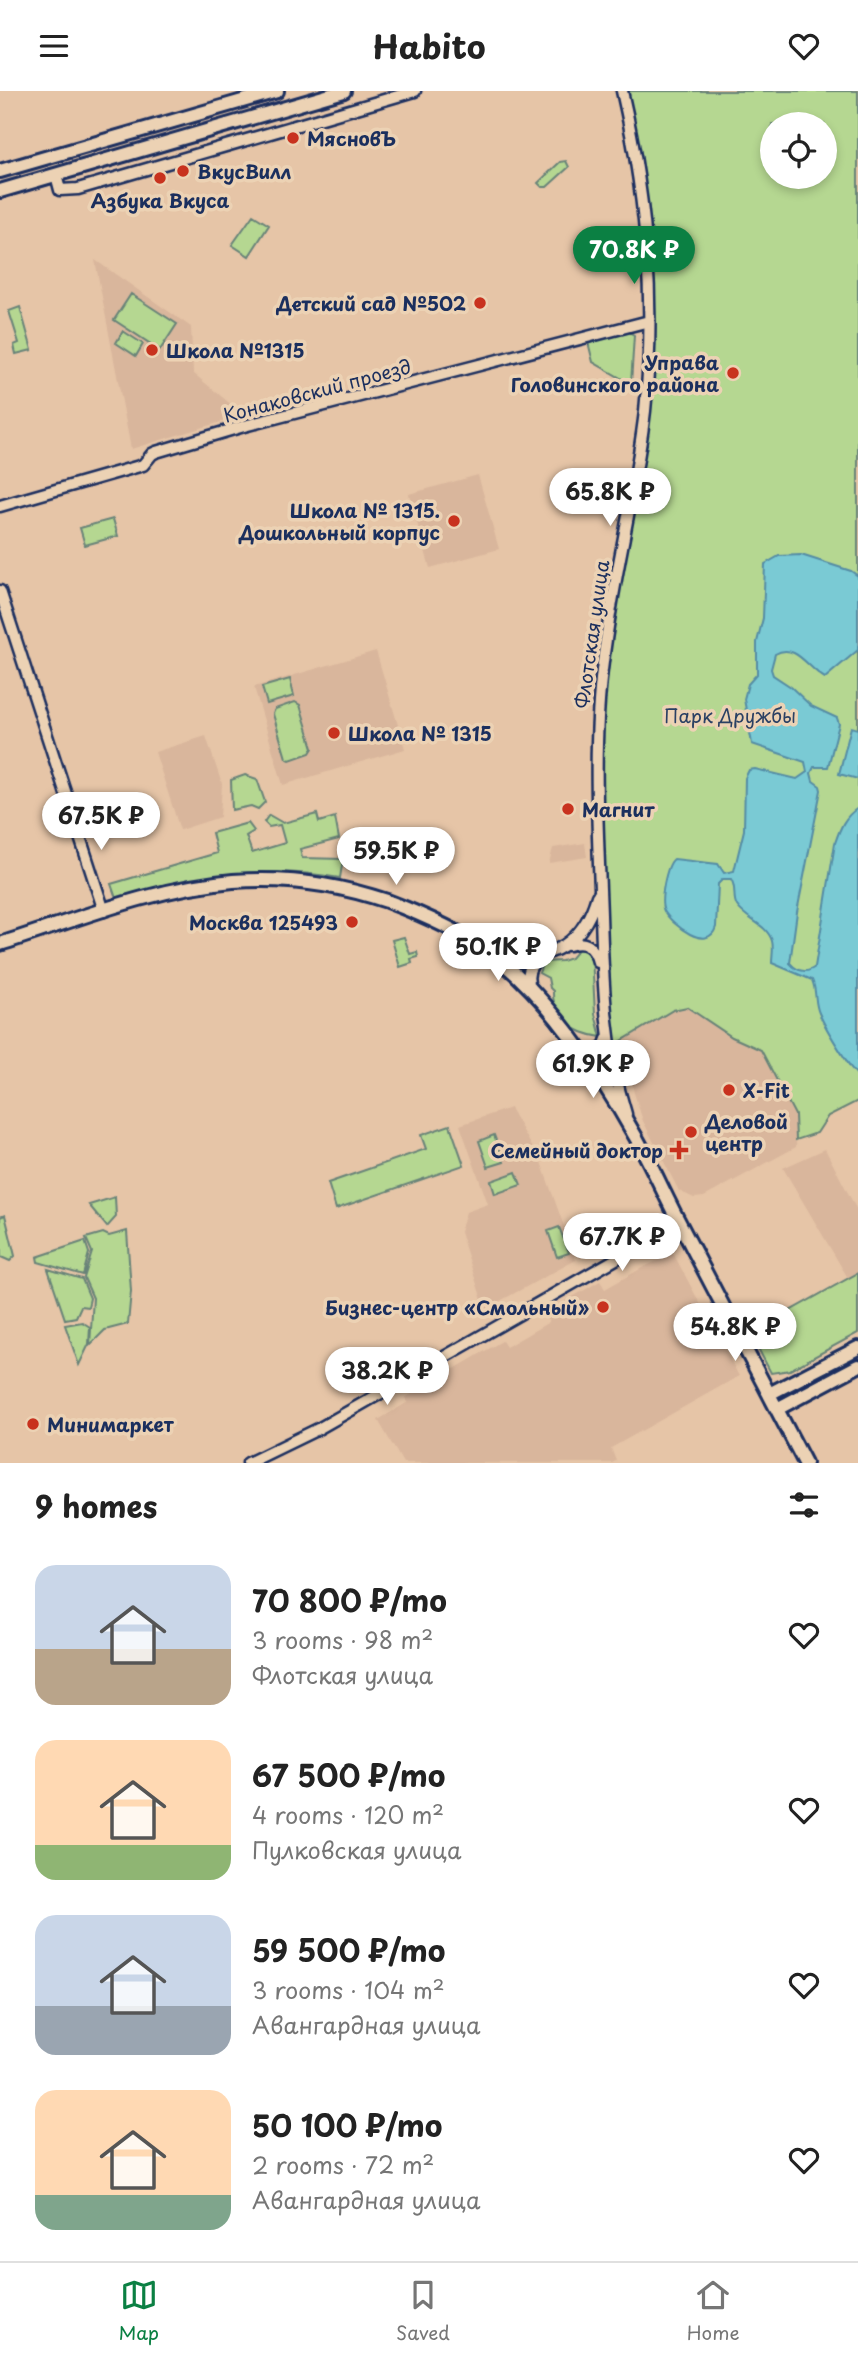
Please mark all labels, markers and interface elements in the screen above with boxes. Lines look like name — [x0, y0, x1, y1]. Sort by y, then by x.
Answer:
text: Habito — [373, 22, 485, 70]
icon: menu — [35, 27, 73, 65]
icon: heart — [785, 27, 823, 65]
map controls — [760, 112, 837, 189]
button: locate — [760, 112, 837, 189]
place label: МясновЪ — [307, 124, 396, 152]
marker: МясновЪ — [285, 130, 301, 146]
place label: ВкусВилл — [197, 157, 292, 185]
marker: ВкусВилл — [175, 163, 191, 179]
marker: Азбука Вкуса — [152, 170, 168, 186]
place label: Азбука Вкуса — [91, 186, 230, 214]
pin: 70.8K ₽ — [569, 227, 699, 286]
text: 70.8K ₽ — [589, 231, 679, 266]
place label: Детский сад №502 — [276, 289, 466, 317]
marker: Детский сад №502 — [472, 295, 488, 311]
place label: Школа №1315 — [166, 336, 305, 364]
marker: Школа №1315 — [144, 342, 160, 358]
place label: Управа Головинского района — [511, 348, 719, 398]
street label: Конаковский проезд — [220, 351, 414, 429]
marker: Управа Головинского района — [725, 365, 741, 381]
pin: 65.8K ₽ — [545, 469, 675, 528]
text: 65.8K ₽ — [565, 473, 655, 508]
place label: Школа № 1315. Дошкольный корпус — [238, 496, 440, 546]
marker: Школа № 1315. Дошкольный корпус — [446, 513, 462, 529]
street label: Флотская улица — [567, 558, 615, 710]
park label: Парк Дружбы — [664, 701, 796, 729]
place label: Школа № 1315 — [348, 719, 492, 747]
marker: Школа № 1315 — [326, 725, 342, 741]
pin: 67.5K ₽ — [36, 793, 166, 852]
place label: Магнит — [582, 795, 655, 823]
text: 67.5K ₽ — [58, 797, 144, 832]
marker: Магнит — [560, 801, 576, 817]
pin: 59.5K ₽ — [331, 827, 461, 887]
text: 59.5K ₽ — [353, 832, 439, 867]
place label: Москва 125493 — [189, 908, 338, 936]
marker: Москва 125493 — [344, 914, 360, 930]
pin: 50.1K ₽ — [433, 923, 563, 983]
text: 50.1K ₽ — [455, 928, 541, 963]
pin: 61.9K ₽ — [528, 1041, 658, 1100]
text: 61.9K ₽ — [552, 1045, 634, 1080]
place label: X-Fit — [742, 1076, 790, 1104]
marker: X-Fit — [721, 1082, 737, 1098]
place label: Деловой центр — [704, 1107, 788, 1157]
marker: Деловой центр — [683, 1124, 699, 1140]
place label: Семейный доктор — [490, 1136, 663, 1164]
marker: Семейный доктор — [669, 1140, 689, 1160]
pin: 67.7K ₽ — [557, 1213, 687, 1273]
text: 67.7K ₽ — [579, 1218, 665, 1253]
place label: Бизнес-центр «Смольный» — [325, 1293, 589, 1321]
marker: Бизнес-центр «Смольный» — [595, 1299, 611, 1315]
pin: 54.8K ₽ — [670, 1303, 800, 1363]
text: 54.8K ₽ — [689, 1308, 781, 1343]
pin: 38.2K ₽ — [322, 1347, 452, 1407]
text: 38.2K ₽ — [341, 1352, 433, 1387]
place label: Минимаркет — [47, 1410, 175, 1438]
marker: Минимаркет — [25, 1416, 41, 1432]
text: 9 homes — [35, 1483, 157, 1528]
icon: filters — [785, 1486, 823, 1524]
text: 70 800 ₽/mo — [252, 1577, 447, 1622]
icon: home — [91, 1593, 175, 1677]
icon: heart — [785, 1616, 823, 1654]
text: 3 rooms · 98 m² — [252, 1622, 433, 1657]
text: Флотская улица — [252, 1657, 433, 1692]
text: 67 500 ₽/mo — [252, 1752, 445, 1797]
icon: home — [91, 1768, 175, 1852]
icon: heart — [785, 1791, 823, 1829]
text: 4 rooms · 120 m² — [252, 1797, 444, 1832]
text: Пулковская улица — [252, 1832, 462, 1867]
text: 59 500 ₽/mo — [252, 1927, 445, 1972]
icon: home — [91, 1943, 175, 2027]
icon: heart — [785, 1966, 823, 2004]
text: 3 rooms · 104 m² — [252, 1972, 445, 2007]
text: Авангардная улица — [252, 2007, 480, 2042]
text: 50 100 ₽/mo — [252, 2102, 442, 2147]
icon: home — [91, 2118, 175, 2202]
icon: heart — [785, 2141, 823, 2179]
text: 2 rooms · 72 m² — [252, 2147, 434, 2182]
text: Авангардная улица — [252, 2182, 480, 2217]
tab: Map — [118, 2276, 159, 2346]
tab: Saved — [396, 2276, 450, 2346]
tab: Home — [687, 2276, 740, 2346]

